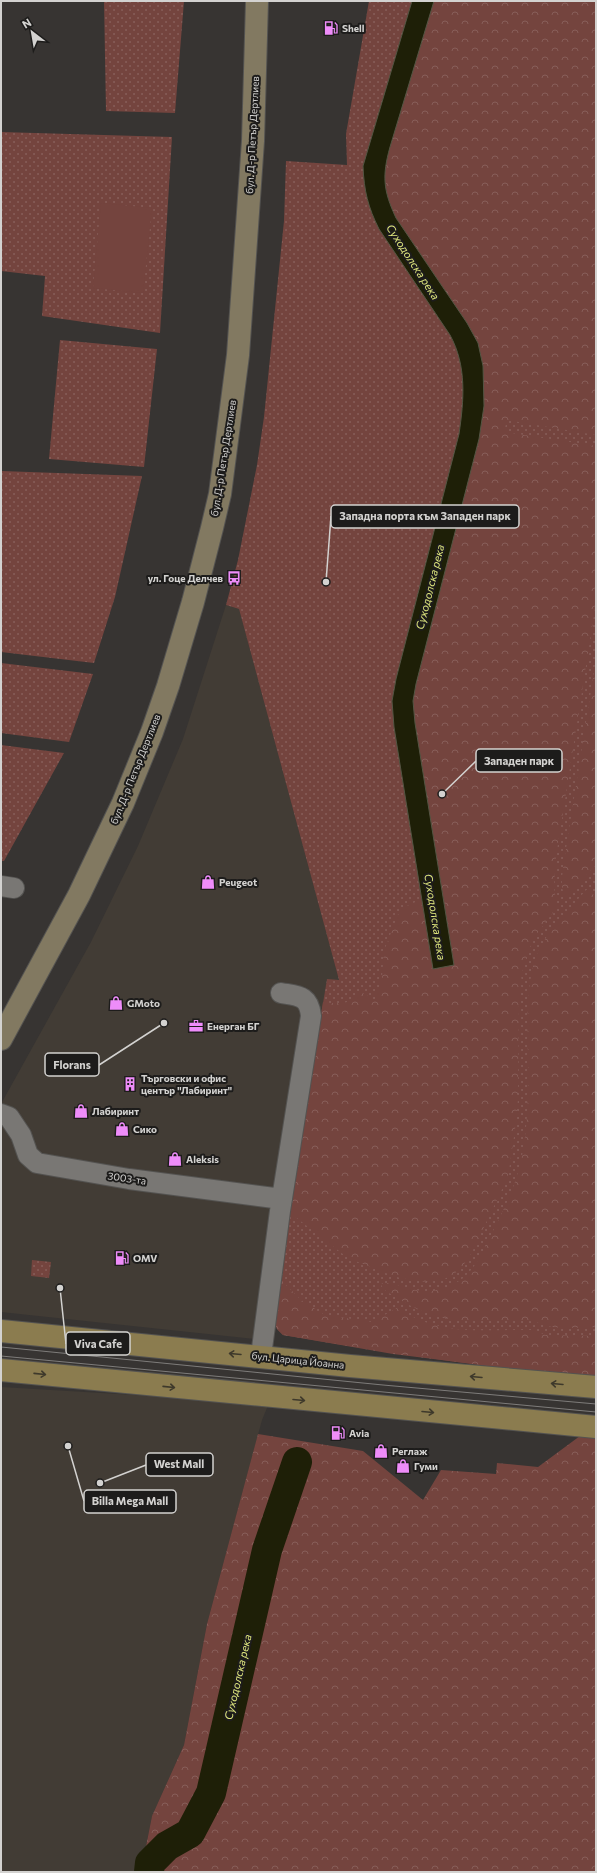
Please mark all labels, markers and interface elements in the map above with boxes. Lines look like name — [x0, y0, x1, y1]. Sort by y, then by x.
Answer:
north arrow — [12, 12, 52, 52]
text: N — [20, 15, 33, 31]
fuel station icon: Shell — [323, 20, 339, 36]
place label: Shell — [342, 22, 365, 34]
street label: бул. Д-р Петър Дертлиев — [243, 76, 261, 194]
water label: Суходолска река — [384, 222, 443, 302]
street label: бул. Д-р Петър Дертлиев — [208, 399, 238, 517]
callout: Западна порта към Западен парк — [331, 505, 519, 528]
text: Западна порта към Западен парк — [339, 509, 512, 522]
water label: Суходолска река — [413, 543, 446, 631]
bus stop icon: ул. Гоце Делчев — [226, 570, 242, 586]
place label: ул. Гоце Делчев — [148, 572, 224, 584]
street label: бул. Д-р Петър Дертлиев — [107, 712, 163, 826]
callout: Западен парк — [476, 749, 562, 772]
text: Западен парк — [484, 754, 555, 767]
water label: Суходолска река — [422, 873, 449, 961]
shop icon: Peugeot — [200, 874, 216, 890]
place label: Peugeot — [219, 876, 257, 888]
shop icon: GMoto — [108, 995, 124, 1011]
place label: GMoto — [127, 997, 160, 1009]
office icon: Енерган БГ — [188, 1018, 204, 1034]
place label: Енерган БГ — [207, 1020, 260, 1032]
callout: Florans — [45, 1053, 99, 1076]
text: Florans — [53, 1058, 91, 1071]
place label: Търговски и офис център "Лабиринт" — [141, 1072, 232, 1096]
building icon: Търговски и офис център "Лабиринт" — [122, 1076, 138, 1092]
shop icon: Лабиринт — [73, 1103, 89, 1119]
place label: Лабиринт — [92, 1105, 139, 1117]
shop icon: Сико — [114, 1121, 130, 1137]
place label: Сико — [133, 1123, 157, 1135]
shop icon: Aleksis — [167, 1151, 183, 1167]
place label: Aleksis — [186, 1153, 219, 1165]
street label: 3003-та — [107, 1169, 147, 1187]
fuel station icon: OMV — [114, 1250, 130, 1266]
place label: OMV — [133, 1252, 157, 1264]
callout: Viva Cafe — [66, 1332, 130, 1355]
text: Viva Cafe — [74, 1337, 122, 1350]
street label: бул. Царица Йоанна — [251, 1349, 345, 1371]
one-way arrow — [229, 1350, 242, 1357]
one-way arrow — [33, 1371, 46, 1378]
one-way arrow — [470, 1374, 483, 1381]
one-way arrow — [551, 1381, 564, 1388]
one-way arrow — [162, 1383, 175, 1391]
one-way arrow — [292, 1396, 305, 1403]
one-way arrow — [421, 1408, 434, 1415]
fuel station icon: Avia — [330, 1425, 346, 1441]
place label: Avia — [349, 1427, 369, 1439]
shop icon: Реглаж — [373, 1443, 389, 1459]
place label: Реглаж — [392, 1445, 428, 1457]
callout: West Mall — [146, 1453, 213, 1476]
text: West Mall — [154, 1457, 204, 1470]
shop icon: Гуми — [395, 1458, 411, 1474]
place label: Гуми — [414, 1460, 438, 1472]
callout: Billa Mega Mall — [84, 1490, 176, 1513]
text: Billa Mega Mall — [92, 1494, 168, 1507]
water label: Суходолска река — [221, 1633, 254, 1721]

